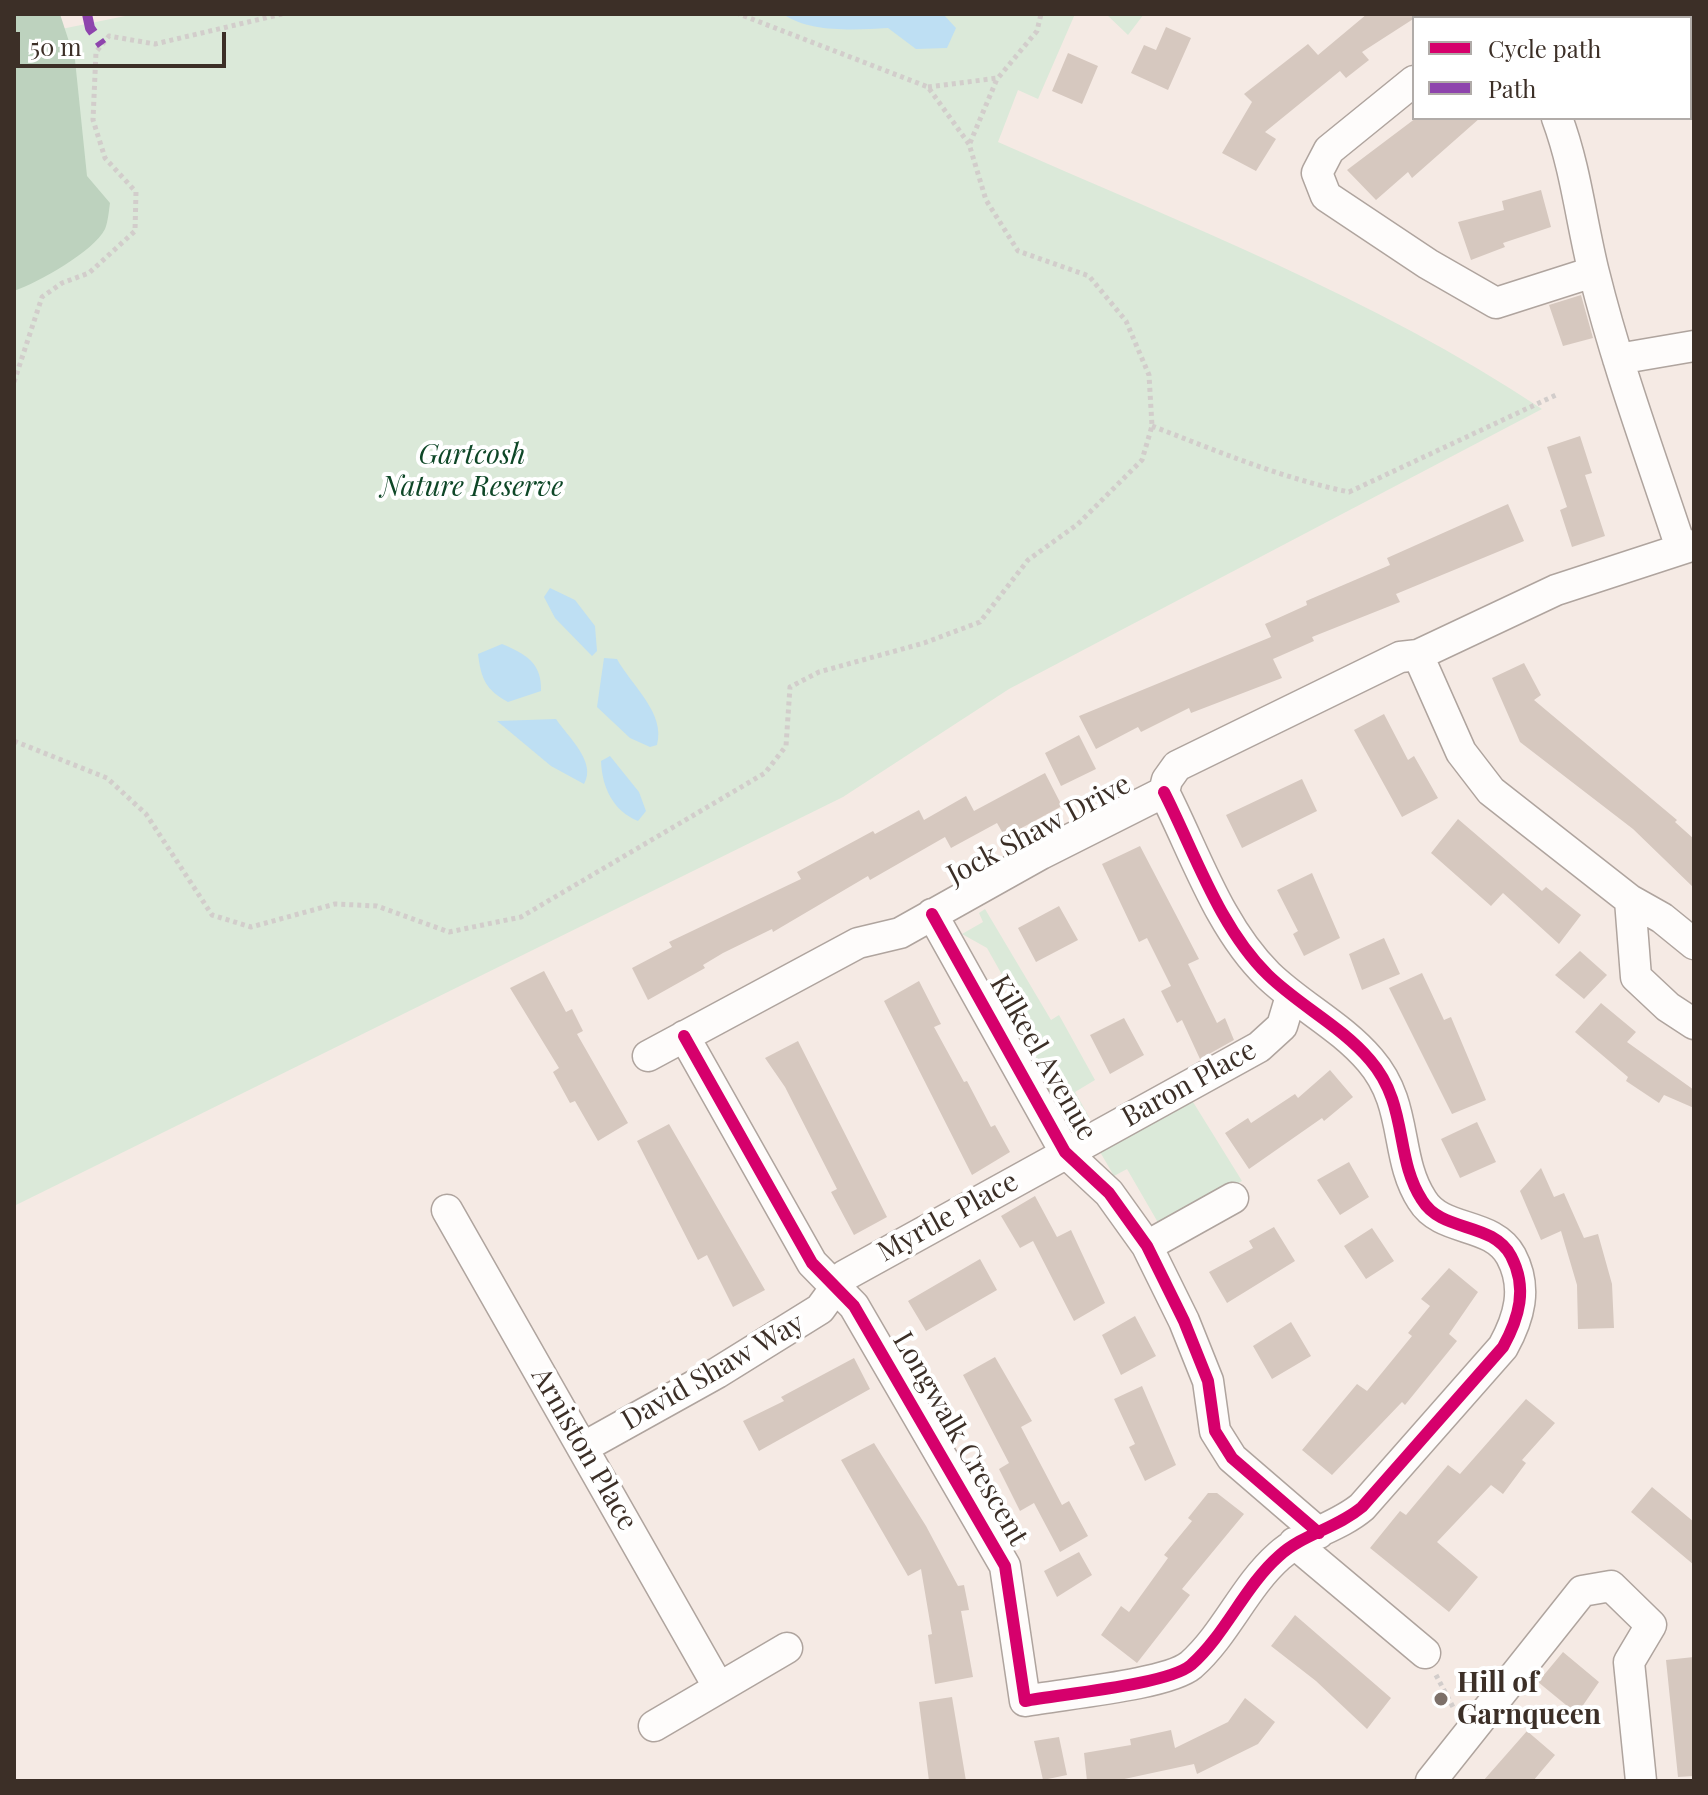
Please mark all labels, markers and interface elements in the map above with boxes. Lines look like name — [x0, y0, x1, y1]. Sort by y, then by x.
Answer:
scale bar — [20, 16, 230, 66]
legend — [1412, 16, 1692, 120]
text: 50 m — [30, 30, 82, 62]
text: Cycle path — [1488, 32, 1601, 64]
text: Path — [1488, 72, 1536, 104]
park label: Gartcosh Nature Reserve — [381, 438, 563, 504]
street label: Jock Shaw Drive — [942, 768, 1136, 892]
street label: Kilkeel Avenue — [982, 970, 1104, 1146]
street label: Baron Place — [1116, 1033, 1262, 1135]
street label: Myrtle Place — [872, 1165, 1024, 1269]
street label: David Shaw Way — [616, 1306, 810, 1438]
street label: Longwalk Crescent — [885, 1326, 1035, 1552]
street label: Arniston Place — [524, 1362, 644, 1536]
place label: Hill of Garnqueen — [1457, 1666, 1601, 1732]
marker: Hill of Garnqueen — [1432, 1690, 1450, 1708]

